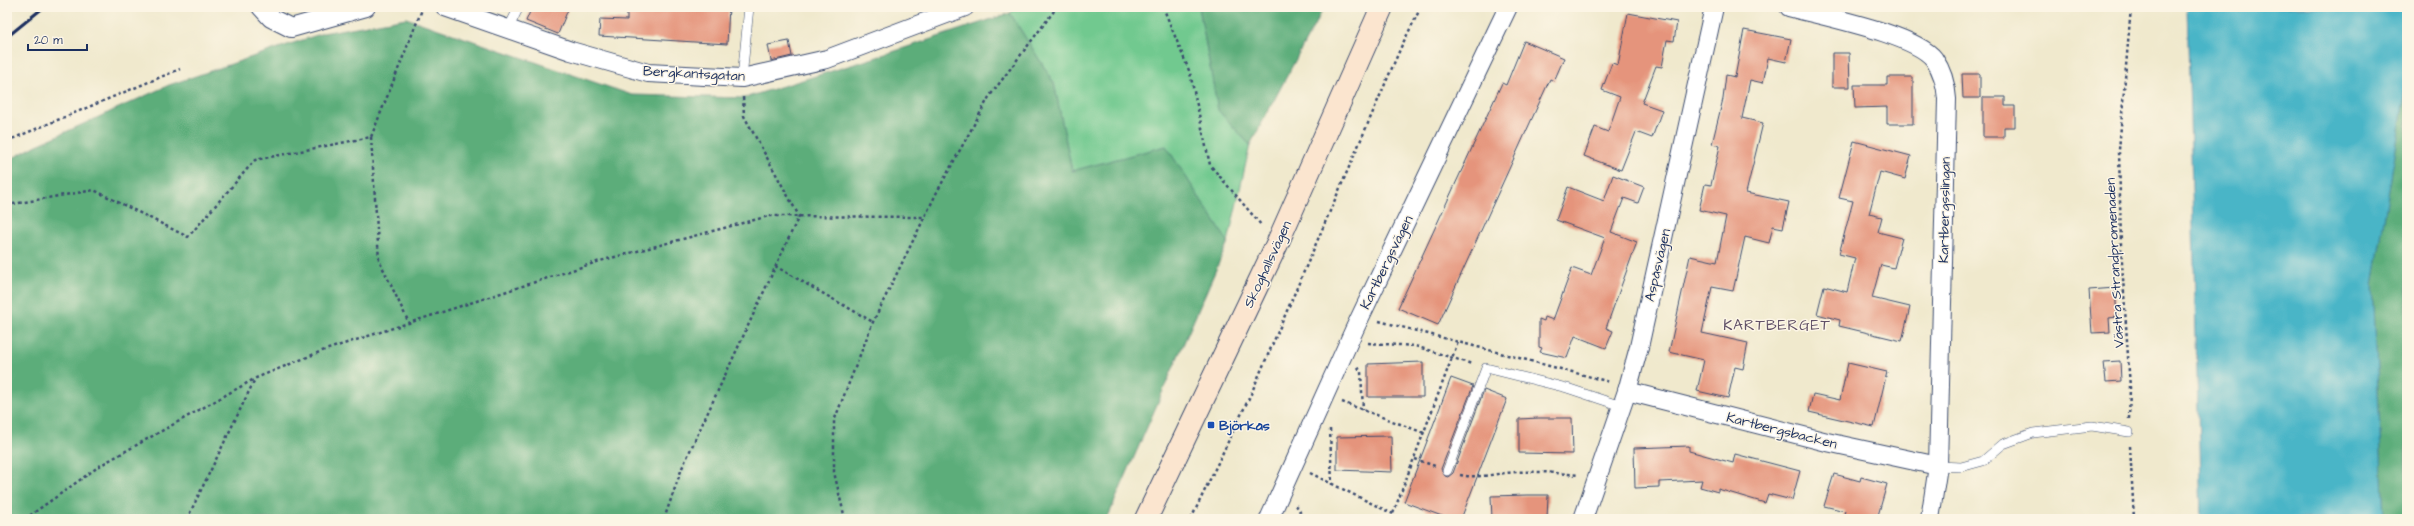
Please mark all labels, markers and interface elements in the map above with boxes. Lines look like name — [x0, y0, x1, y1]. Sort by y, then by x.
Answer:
scale bar — [28, 26, 87, 52]
text: 20 m — [34, 32, 63, 49]
street label: Bergkantsgatan — [642, 61, 745, 87]
street label: Kartbergsslingan — [1934, 157, 1956, 263]
street label: Västra Strandpromenaden — [2101, 177, 2129, 349]
street label: Kartbergsvägen — [1355, 212, 1418, 313]
street label: Skoghallsvägen — [1239, 217, 1297, 311]
street label: Aspåsvägen — [1640, 227, 1676, 304]
district label: KARTBERGET — [1723, 315, 1831, 336]
street label: Kartbergsbacken — [1724, 408, 1839, 454]
place label: Björkås — [1219, 416, 1270, 436]
marker: Björkås — [1206, 420, 1216, 430]

